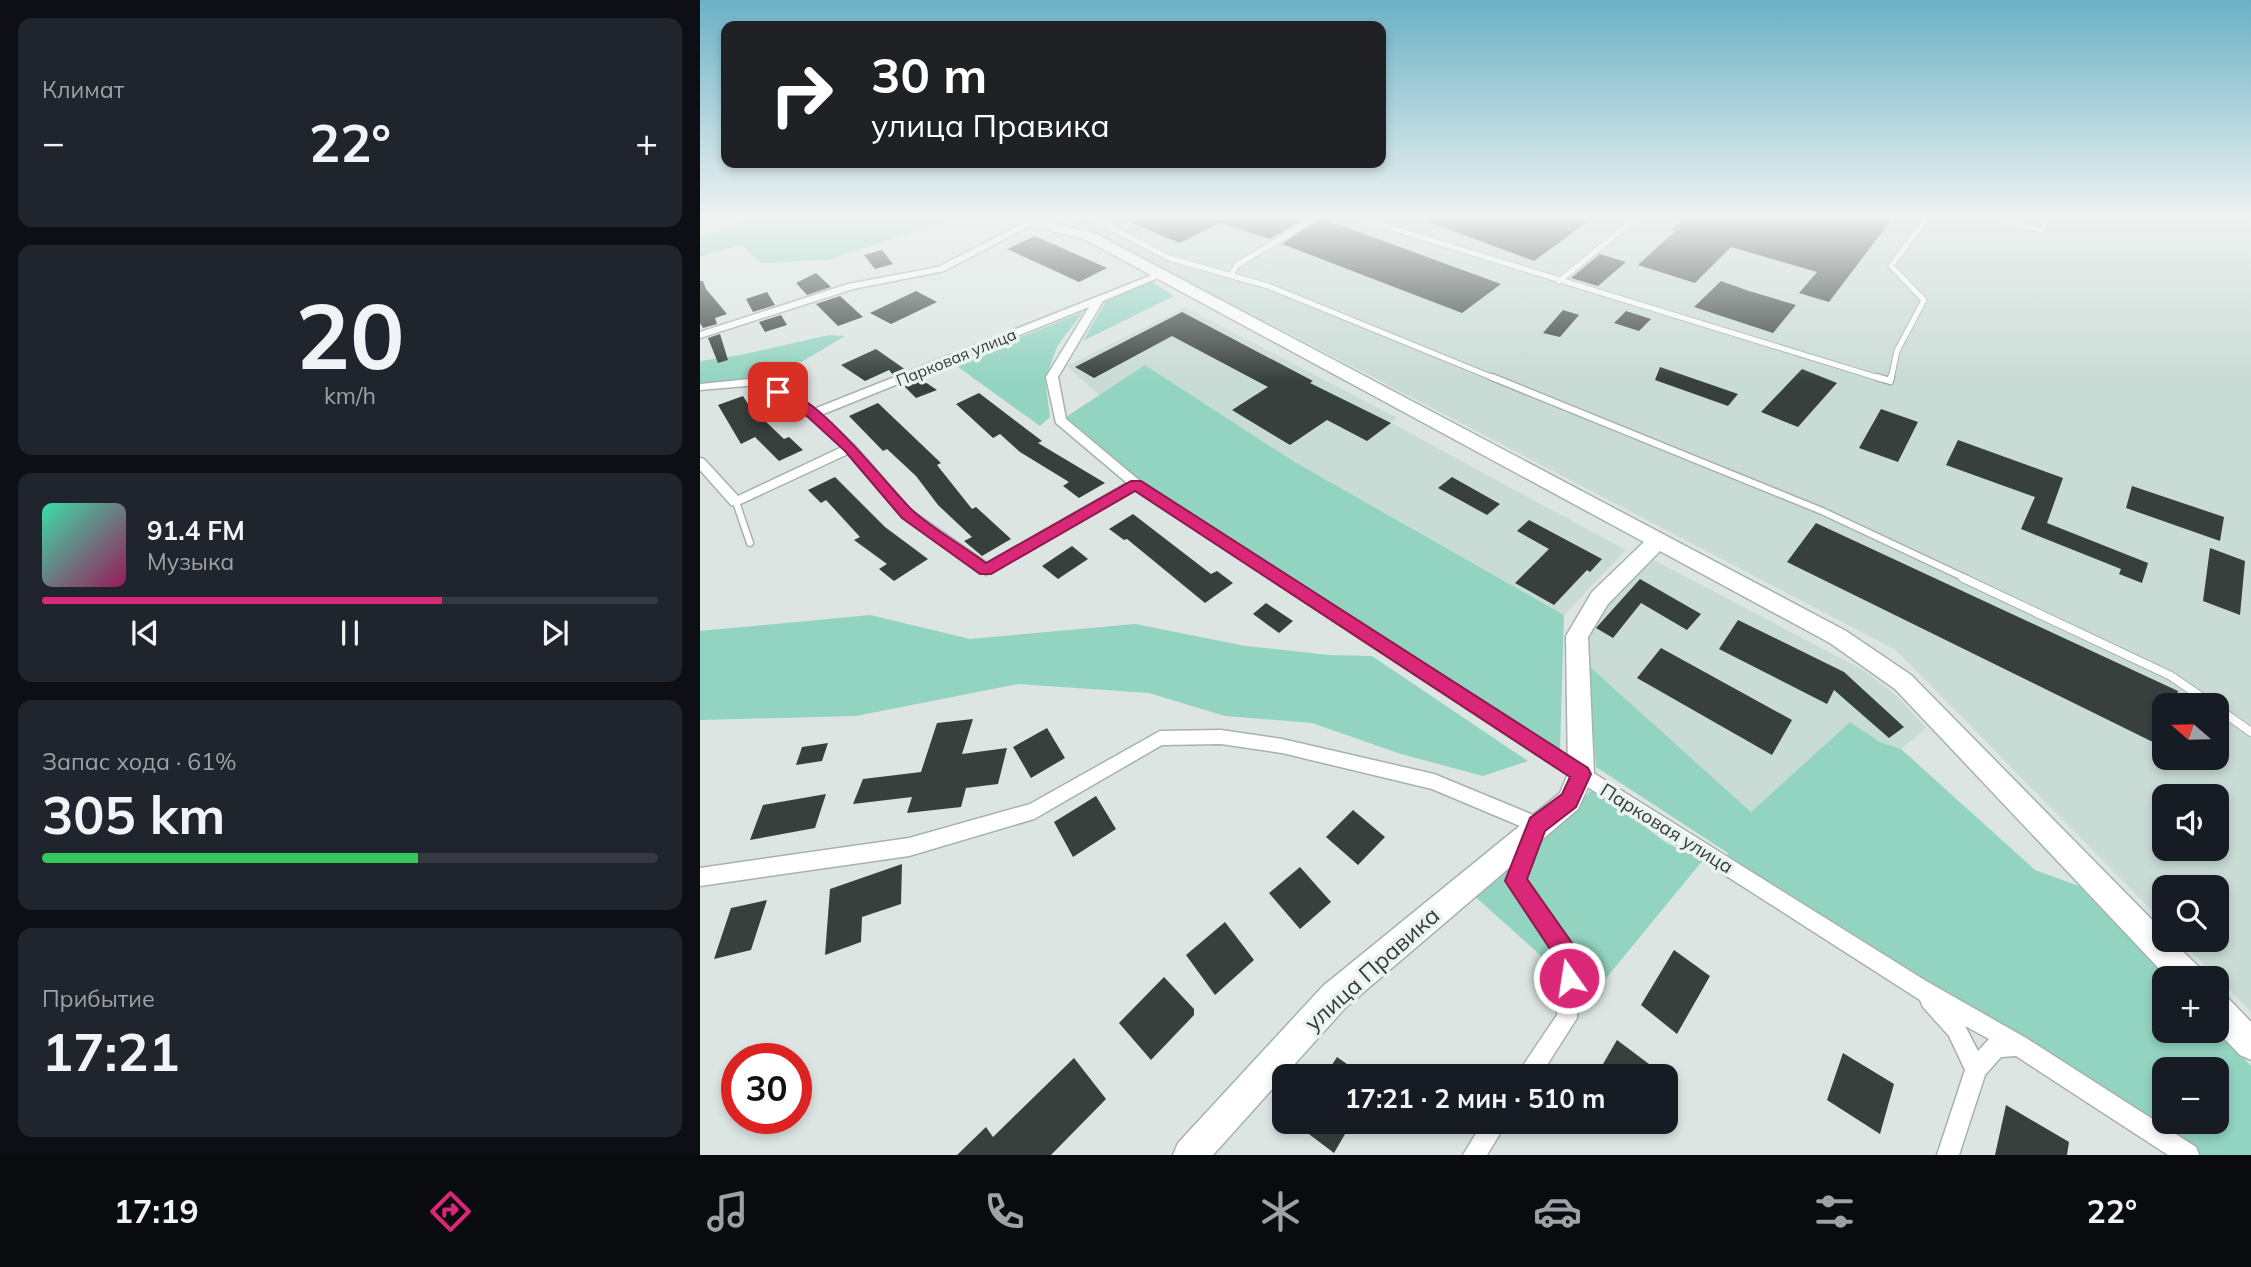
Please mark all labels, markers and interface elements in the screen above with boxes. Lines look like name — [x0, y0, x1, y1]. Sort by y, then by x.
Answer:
text: 30 m — [871, 44, 987, 105]
icon: right — [756, 49, 847, 140]
text: Климат — [42, 75, 124, 104]
text: улица Правика — [871, 105, 1110, 145]
text: 22° — [309, 110, 391, 175]
text: − — [42, 118, 65, 166]
text: + — [635, 118, 658, 166]
text: 20 — [295, 278, 405, 392]
street label: Парковая улица — [893, 324, 1019, 390]
pin — [748, 362, 808, 422]
icon: arrive — [759, 373, 797, 411]
text: km/h — [324, 381, 376, 410]
text: 91.4 FM — [147, 514, 245, 547]
text: Музыка — [147, 547, 234, 576]
icon: previous — [126, 614, 164, 652]
icon: pause — [331, 614, 369, 652]
icon: next — [536, 614, 574, 652]
north arrow — [2152, 693, 2230, 770]
map controls — [2152, 693, 2229, 1134]
text: Запас хода · 61% — [42, 747, 237, 776]
street label: Парковая улица — [1596, 778, 1738, 878]
text: 305 km — [42, 782, 225, 847]
button: sound — [2152, 784, 2229, 861]
button: search — [2152, 875, 2229, 952]
street label: улица Правика — [1298, 900, 1445, 1037]
position arrow — [1532, 941, 1606, 1015]
button: + — [2152, 966, 2229, 1043]
text: Прибытие — [42, 984, 155, 1013]
text: 17:21 — [42, 1019, 180, 1084]
speed limit sign: 30 — [721, 1043, 812, 1134]
button: − — [2152, 1057, 2229, 1134]
text: 17:21 · 2 мин · 510 m — [1345, 1082, 1605, 1115]
icon: directions — [426, 1187, 475, 1236]
icon: music — [703, 1187, 752, 1236]
icon: phone — [980, 1187, 1029, 1236]
icon: climate — [1256, 1187, 1305, 1236]
icon: car — [1533, 1187, 1582, 1236]
icon: filters — [1810, 1187, 1859, 1236]
text: 17:19 — [114, 1191, 199, 1231]
text: 22° — [2087, 1191, 2137, 1231]

